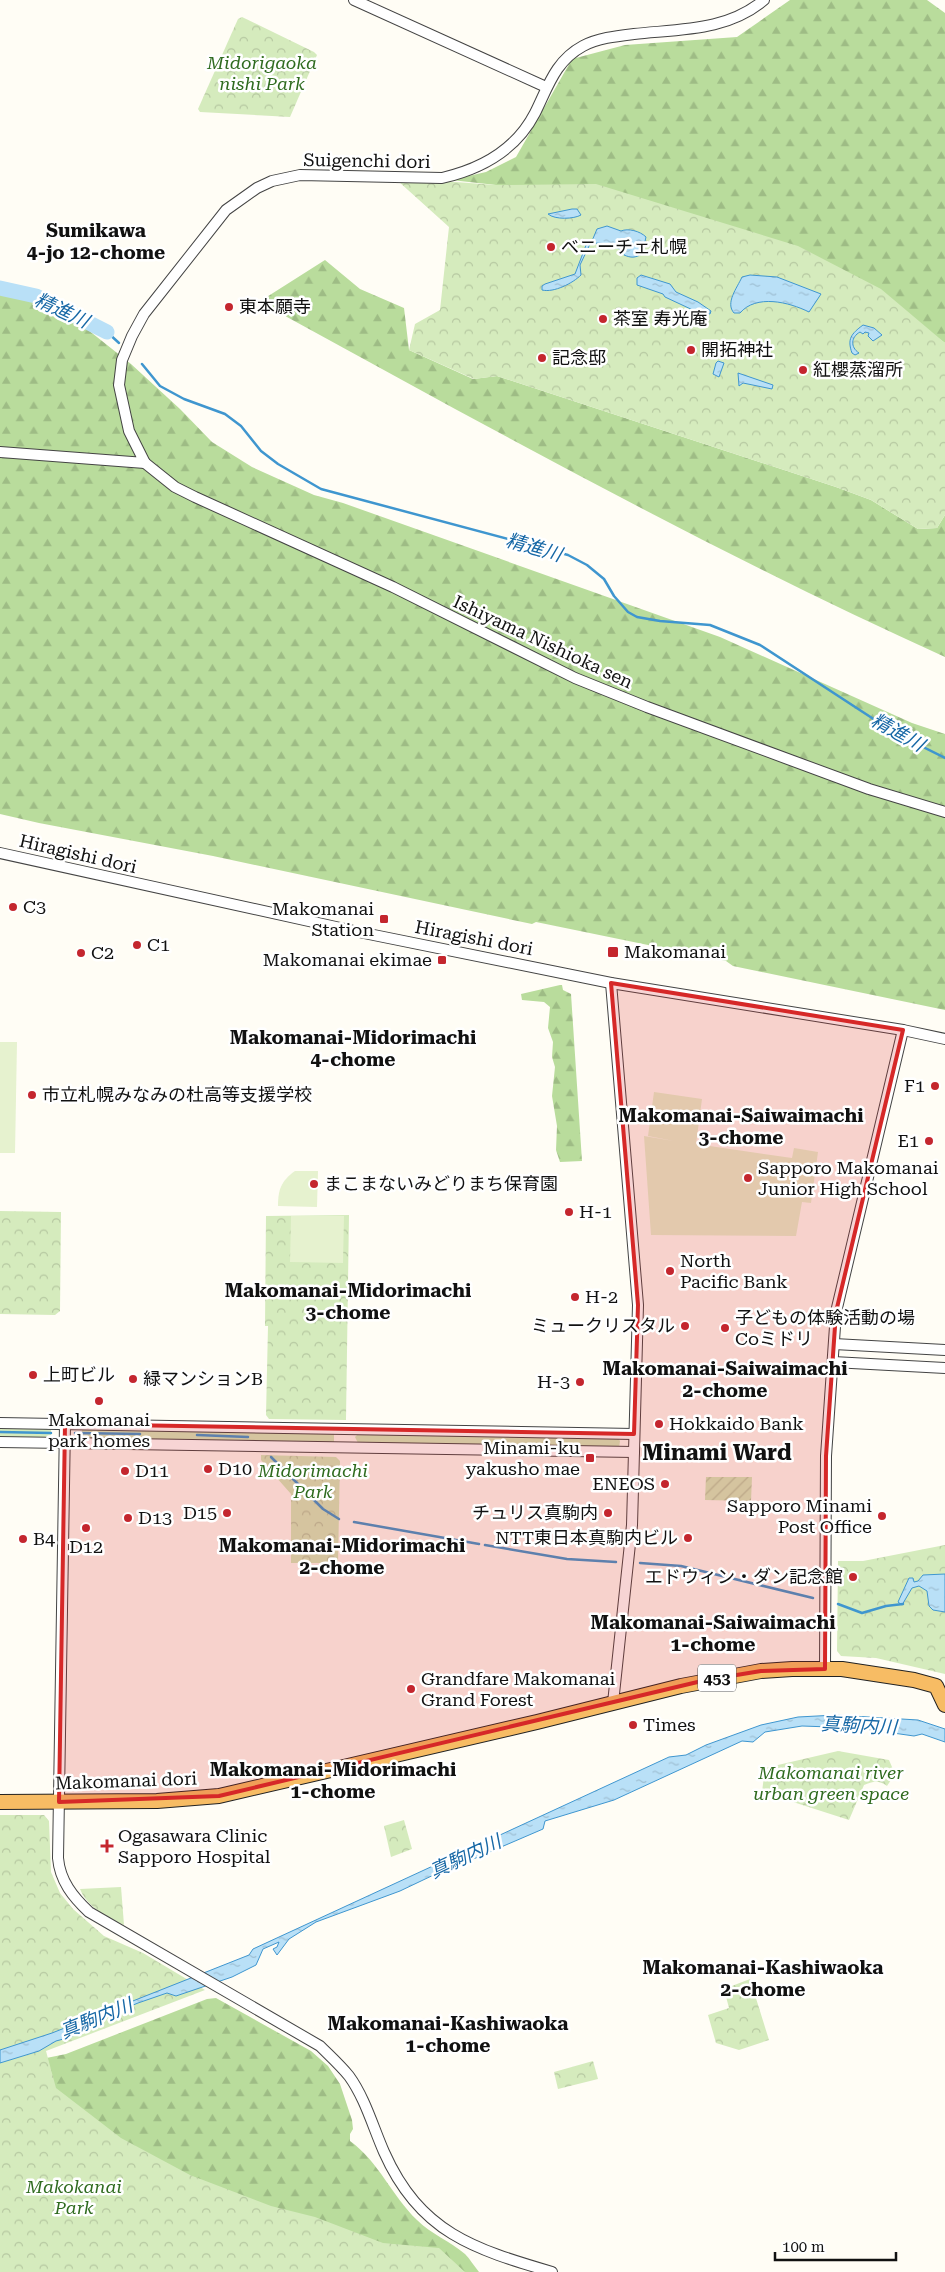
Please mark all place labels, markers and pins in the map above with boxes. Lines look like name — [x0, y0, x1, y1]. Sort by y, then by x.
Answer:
place label: べニーチェ札幌 — [561, 236, 687, 257]
marker: べニーチェ札幌 — [545, 241, 557, 253]
place label: 東本願寺 — [239, 296, 311, 317]
marker: 東本願寺 — [223, 301, 235, 313]
place label: 茶室 寿光庵 — [613, 308, 708, 329]
marker: 茶室 寿光庵 — [597, 313, 609, 325]
place label: 開拓神社 — [701, 339, 773, 360]
marker: 開拓神社 — [685, 344, 697, 356]
place label: 記念邸 — [552, 347, 606, 368]
marker: 記念邸 — [536, 352, 548, 364]
place label: 紅櫻蒸溜所 — [813, 359, 903, 380]
marker: 紅櫻蒸溜所 — [797, 364, 809, 376]
place label: C3 — [23, 896, 46, 917]
place label: Makomanai Station — [272, 898, 374, 940]
marker: C3 — [7, 901, 19, 913]
marker: Makomanai Station — [378, 913, 390, 925]
place label: C1 — [147, 934, 170, 955]
marker: C1 — [131, 939, 143, 951]
place label: Makomanai — [624, 941, 726, 962]
place label: C2 — [91, 942, 114, 963]
marker: Makomanai — [606, 945, 620, 959]
marker: C2 — [75, 947, 87, 959]
place label: Makomanai ekimae — [263, 949, 432, 970]
marker: Makomanai ekimae — [436, 954, 448, 966]
place label: F1 — [904, 1075, 925, 1096]
marker: F1 — [929, 1080, 941, 1092]
place label: 市立札幌みなみの杜高等支援学校 — [42, 1084, 312, 1105]
marker: 市立札幌みなみの杜高等支援学校 — [26, 1089, 38, 1101]
place label: E1 — [897, 1130, 919, 1151]
marker: E1 — [923, 1135, 935, 1147]
place label: Sapporo Makomanai Junior High School — [758, 1157, 939, 1199]
marker: Sapporo Makomanai Junior High School — [742, 1172, 754, 1184]
place label: まこまないみどりまち保育園 — [324, 1173, 558, 1194]
marker: まこまないみどりまち保育園 — [308, 1178, 320, 1190]
place label: H-1 — [579, 1201, 612, 1222]
marker: H-1 — [563, 1206, 575, 1218]
place label: North Pacific Bank — [680, 1250, 788, 1292]
marker: North Pacific Bank — [664, 1265, 676, 1277]
place label: H-2 — [585, 1286, 618, 1307]
marker: H-2 — [569, 1291, 581, 1303]
place label: 子どもの体験活動の場 Coミドリ — [735, 1307, 915, 1349]
place label: ミュークリスタル — [531, 1315, 675, 1336]
marker: ミュークリスタル — [679, 1320, 691, 1332]
marker: 子どもの体験活動の場 Coミドリ — [719, 1322, 731, 1334]
place label: 上町ビル — [43, 1364, 115, 1385]
place label: 緑マンションB — [143, 1368, 263, 1389]
marker: 上町ビル — [27, 1369, 39, 1381]
place label: H-3 — [537, 1371, 570, 1392]
marker: 緑マンションB — [127, 1373, 139, 1385]
marker: H-3 — [574, 1376, 586, 1388]
marker: Makomanai park homes — [93, 1395, 105, 1407]
place label: Makomanai park homes — [48, 1409, 150, 1451]
place label: Hokkaido Bank — [669, 1413, 804, 1434]
marker: Hokkaido Bank — [653, 1418, 665, 1430]
place label: Minami-ku yakusho mae — [466, 1437, 580, 1479]
marker: Minami-ku yakusho mae — [584, 1452, 596, 1464]
place label: D10 — [218, 1458, 252, 1479]
place label: D11 — [135, 1460, 169, 1481]
marker: D10 — [202, 1463, 214, 1475]
marker: D11 — [119, 1465, 131, 1477]
place label: ENEOS — [592, 1473, 655, 1494]
marker: ENEOS — [659, 1478, 671, 1490]
place label: Sapporo Minami Post Office — [727, 1495, 872, 1537]
place label: D15 — [183, 1502, 217, 1523]
place label: チュリス真駒内 — [472, 1502, 598, 1523]
place label: D13 — [138, 1507, 172, 1528]
marker: D15 — [221, 1507, 233, 1519]
marker: チュリス真駒内 — [602, 1507, 614, 1519]
marker: Sapporo Minami Post Office — [876, 1510, 888, 1522]
marker: D13 — [122, 1512, 134, 1524]
marker: D12 — [80, 1522, 92, 1534]
place label: NTT東日本真駒内ビル — [495, 1527, 678, 1548]
place label: B4 — [33, 1528, 55, 1549]
marker: NTT東日本真駒内ビル — [682, 1532, 694, 1544]
marker: B4 — [17, 1533, 29, 1545]
place label: D12 — [69, 1536, 103, 1557]
place label: エドウィン・ダン記念館 — [645, 1566, 843, 1587]
marker: エドウィン・ダン記念館 — [847, 1571, 859, 1583]
place label: Grandfare Makomanai Grand Forest — [421, 1668, 616, 1710]
marker: Grandfare Makomanai Grand Forest — [405, 1683, 417, 1695]
place label: Times — [643, 1714, 696, 1735]
marker: Times — [627, 1719, 639, 1731]
place label: Ogasawara Clinic Sapporo Hospital — [118, 1825, 271, 1867]
marker: Ogasawara Clinic Sapporo Hospital — [100, 1839, 114, 1853]

